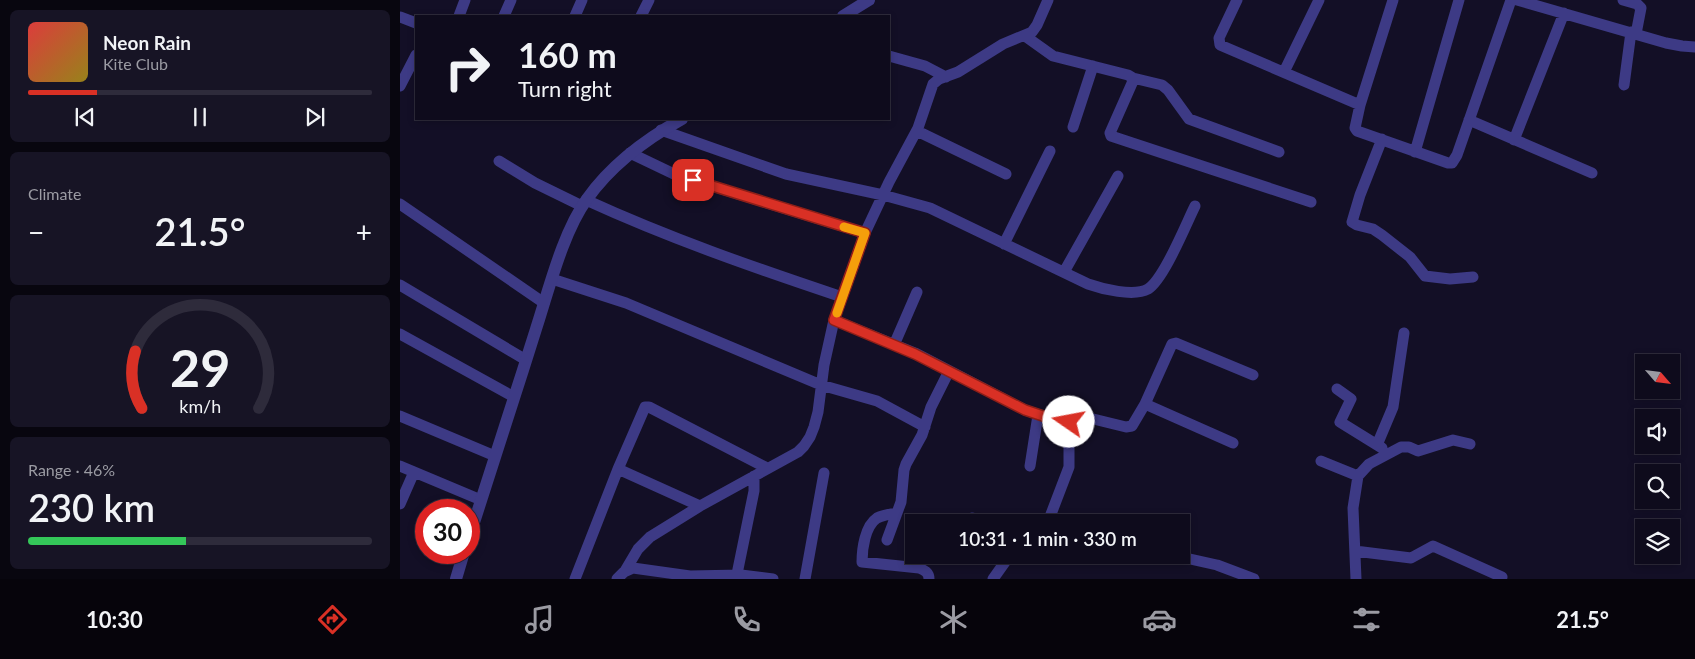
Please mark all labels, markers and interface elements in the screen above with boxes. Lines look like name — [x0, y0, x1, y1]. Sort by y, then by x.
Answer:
text: Neon Rain — [103, 31, 191, 54]
text: 160 m — [518, 33, 617, 75]
icon: right — [435, 35, 500, 100]
text: Kite Club — [103, 54, 168, 73]
text: Turn right — [518, 75, 612, 102]
icon: previous — [71, 103, 99, 131]
icon: pause — [186, 103, 214, 131]
icon: next — [301, 103, 329, 131]
pin — [672, 159, 714, 201]
icon: arrive — [679, 166, 707, 194]
text: Climate — [28, 184, 81, 203]
text: 21.5° — [155, 208, 245, 254]
text: − — [28, 215, 44, 249]
text: + — [356, 215, 372, 249]
text: 29 — [170, 336, 230, 398]
north arrow — [1635, 354, 1680, 399]
map controls — [1635, 354, 1680, 564]
text: km/h — [179, 395, 221, 417]
position arrow — [1042, 395, 1094, 447]
button: sound — [1635, 409, 1680, 454]
text: Range · 46% — [28, 460, 115, 479]
button: search — [1635, 464, 1680, 509]
text: 230 km — [28, 484, 155, 530]
speed limit sign: 30 — [415, 499, 480, 564]
button: layers — [1635, 519, 1680, 564]
text: 10:31 · 1 min · 330 m — [958, 527, 1137, 550]
icon: directions — [315, 602, 350, 637]
icon: music — [522, 602, 557, 637]
icon: phone — [729, 602, 764, 637]
icon: climate — [936, 602, 971, 637]
icon: car — [1142, 602, 1177, 637]
icon: filters — [1349, 602, 1384, 637]
text: 10:30 — [86, 606, 143, 633]
text: 21.5° — [1556, 606, 1609, 633]

